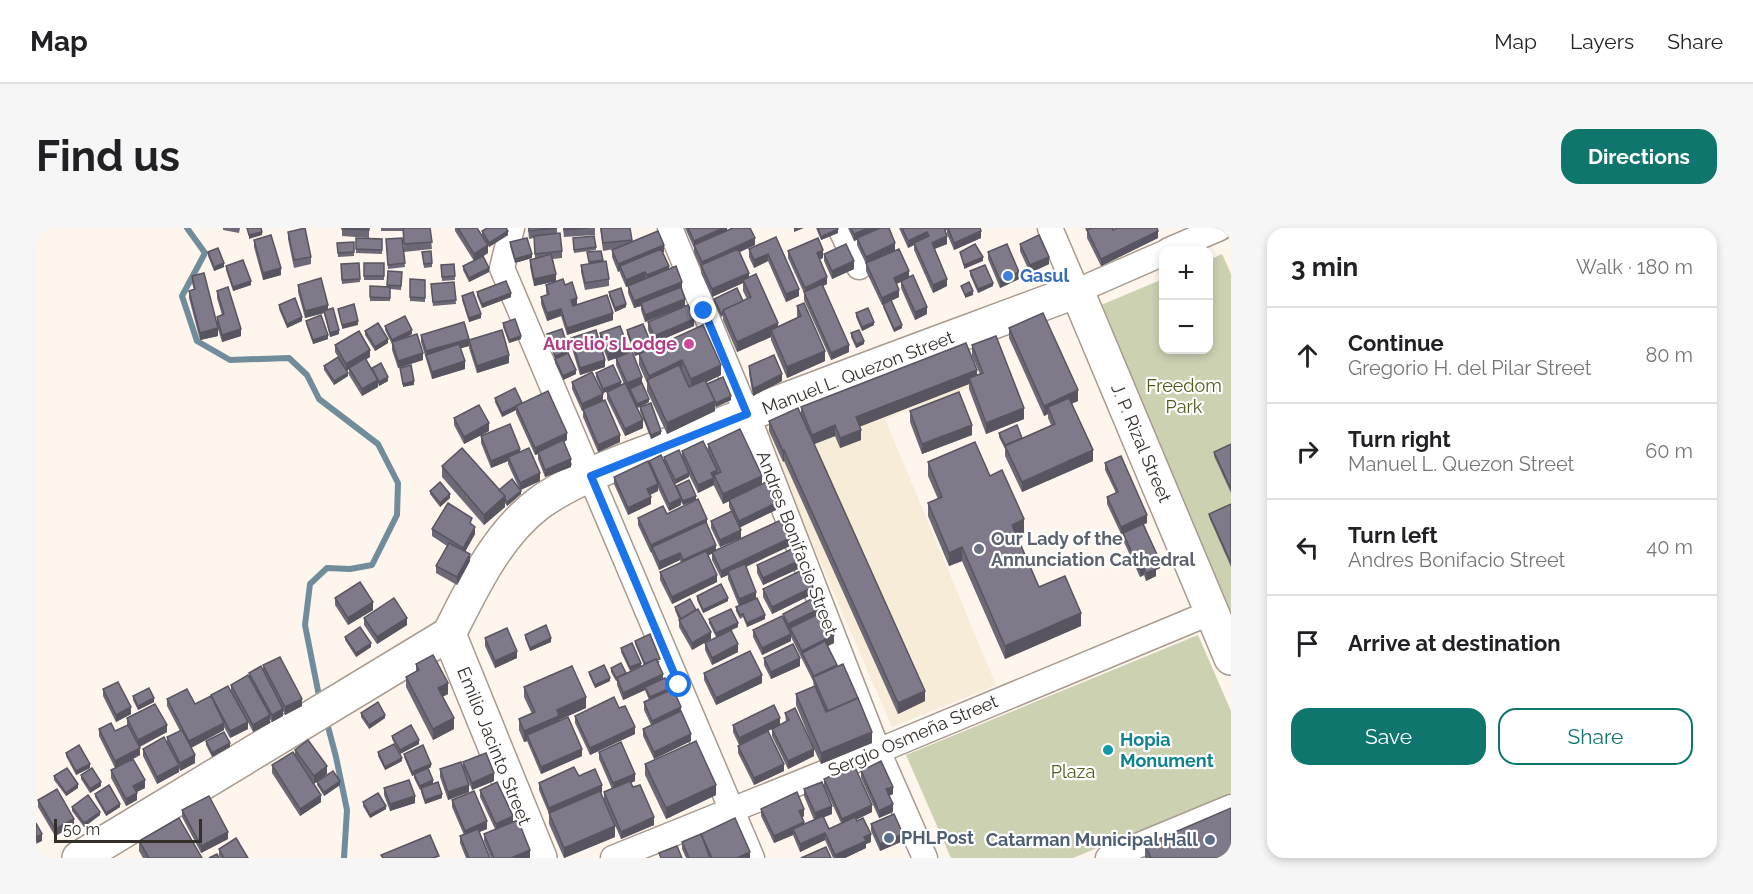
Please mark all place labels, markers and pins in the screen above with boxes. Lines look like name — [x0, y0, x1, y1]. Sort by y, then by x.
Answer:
place label: Gasul — [1020, 265, 1069, 286]
marker: Gasul — [1001, 269, 1015, 283]
place label: Aurelio's Lodge — [543, 333, 677, 354]
marker: Aurelio's Lodge — [682, 337, 696, 351]
place label: Our Lady of the Annunciation Cathedral — [991, 528, 1195, 570]
marker: Our Lady of the Annunciation Cathedral — [972, 542, 986, 556]
place label: Hopia Monument — [1120, 729, 1214, 771]
marker: Hopia Monument — [1101, 743, 1115, 757]
place label: PHLPost — [901, 827, 974, 848]
place label: Catarman Municipal Hall — [986, 829, 1198, 850]
marker: PHLPost — [882, 831, 896, 845]
marker: Catarman Municipal Hall — [1203, 833, 1217, 847]

